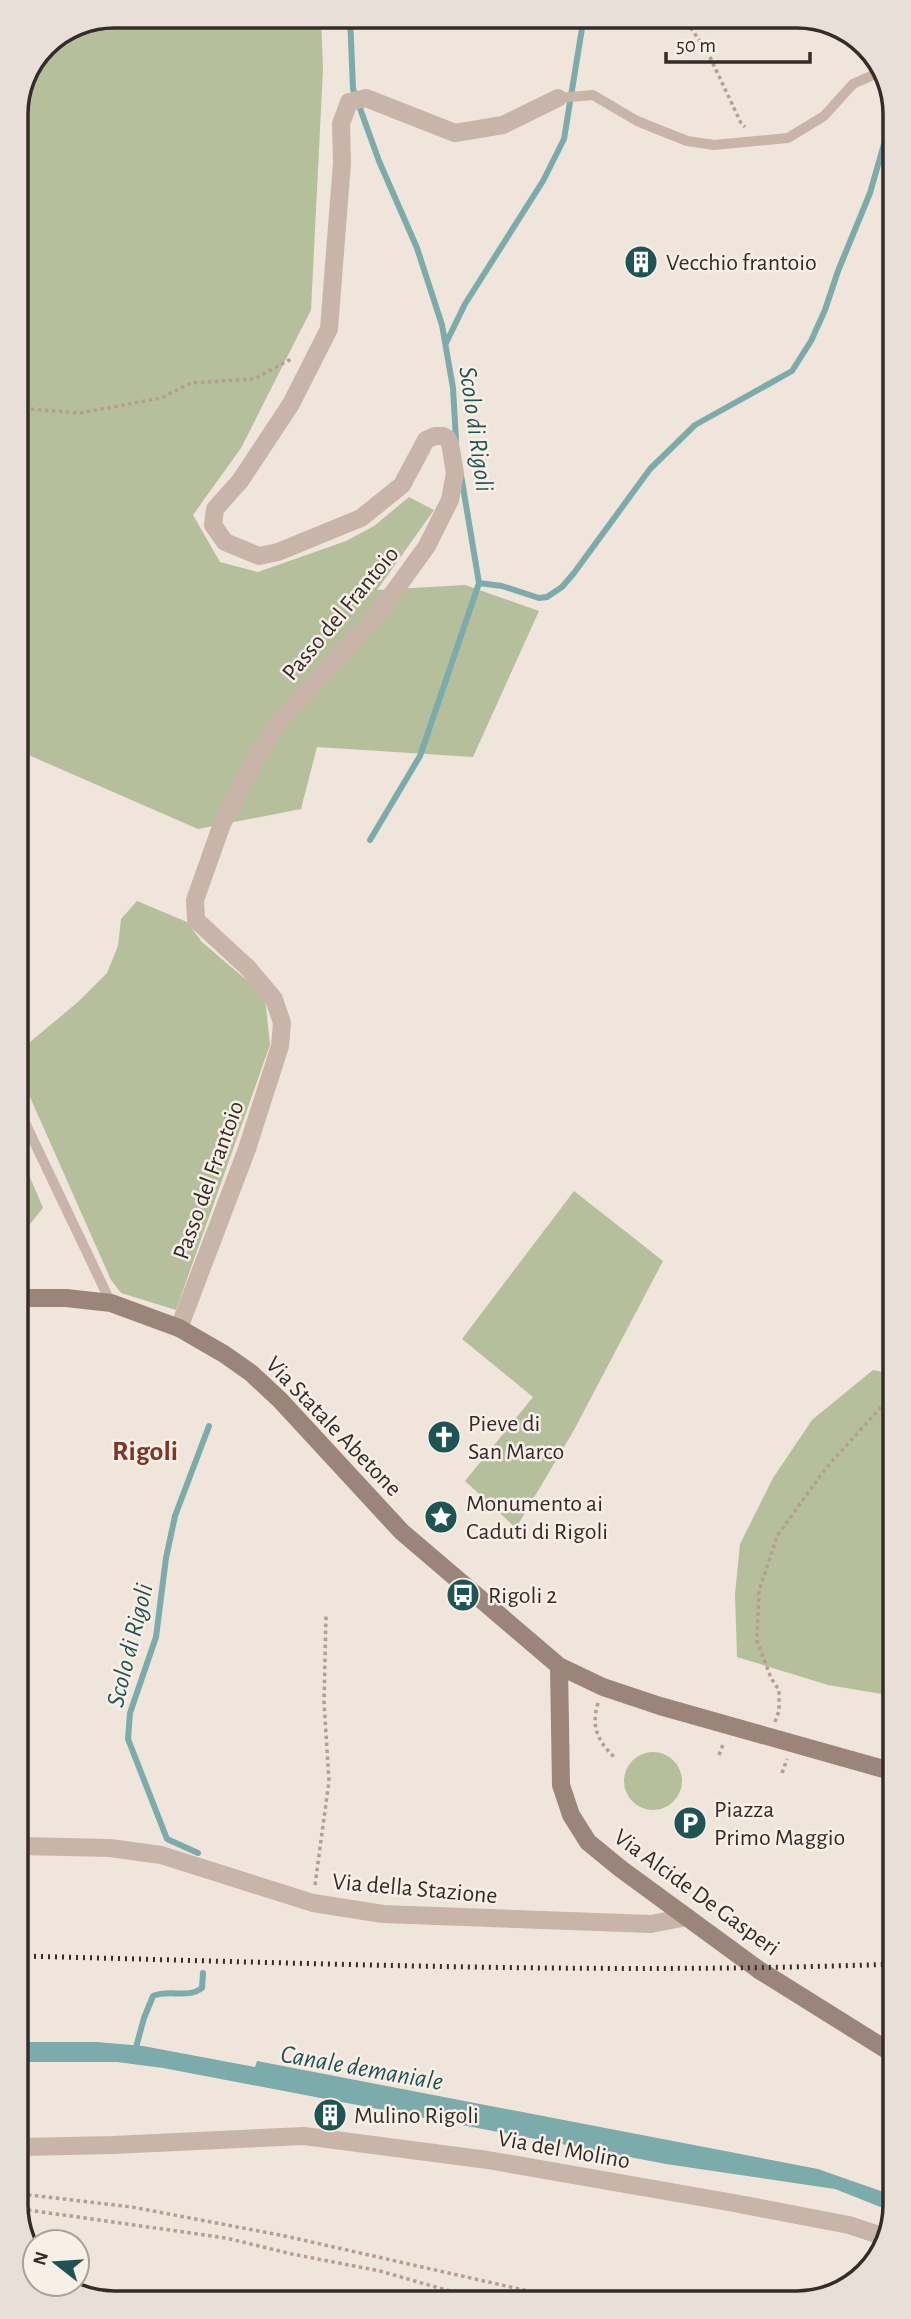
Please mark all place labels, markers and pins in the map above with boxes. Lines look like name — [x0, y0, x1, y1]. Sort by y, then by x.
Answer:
building icon: Vecchio frantoio — [622, 243, 660, 281]
place label: Vecchio frantoio — [666, 251, 817, 275]
place label: Pieve di San Marco — [468, 1412, 564, 1464]
church icon: Pieve di San Marco — [425, 1418, 463, 1456]
place label: Monumento ai Caduti di Rigoli — [466, 1492, 608, 1544]
place icon: Monumento ai Caduti di Rigoli — [422, 1498, 460, 1536]
bus stop icon: Rigoli 2 — [444, 1576, 482, 1614]
place label: Rigoli 2 — [488, 1584, 557, 1608]
place label: Piazza Primo Maggio — [714, 1798, 845, 1850]
parking icon: Piazza Primo Maggio — [671, 1804, 709, 1842]
building icon: Mulino Rigoli — [311, 2096, 349, 2134]
place label: Mulino Rigoli — [354, 2104, 479, 2128]

